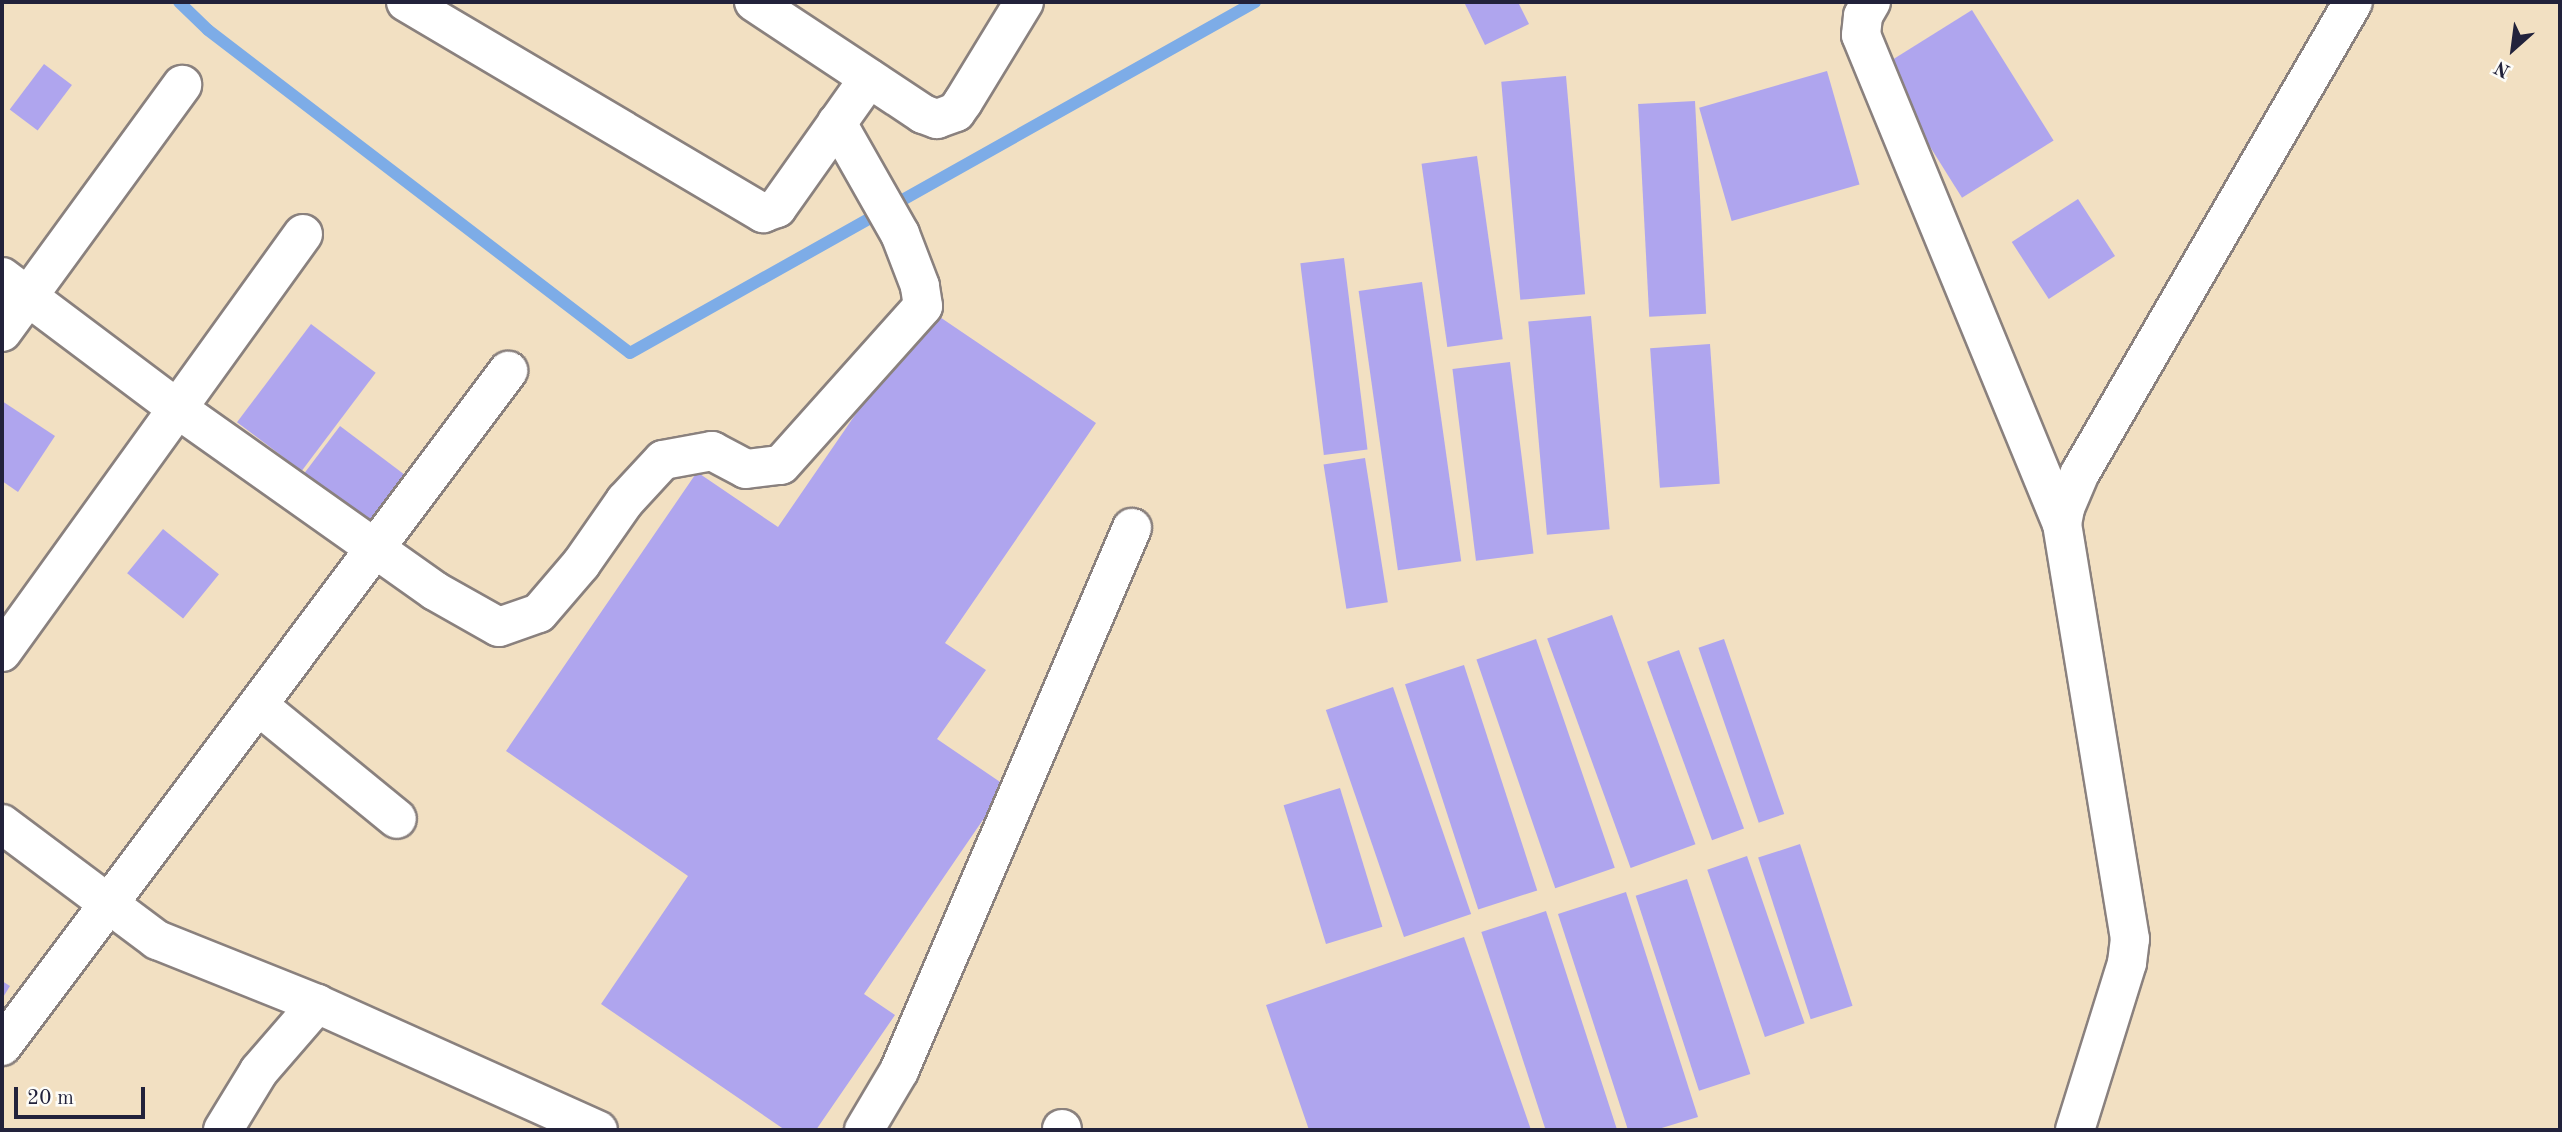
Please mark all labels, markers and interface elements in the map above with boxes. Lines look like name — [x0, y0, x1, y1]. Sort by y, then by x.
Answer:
north arrow — [2478, 14, 2548, 84]
text: N — [2492, 56, 2514, 80]
scale bar — [18, 1072, 149, 1116]
text: 20 m — [27, 1088, 74, 1109]

